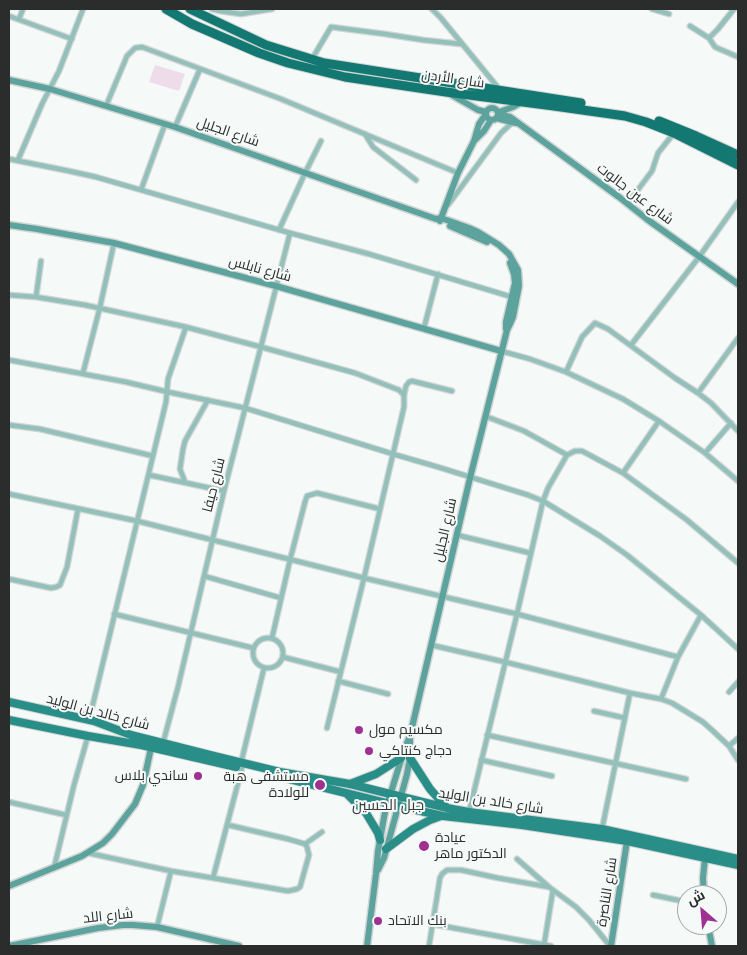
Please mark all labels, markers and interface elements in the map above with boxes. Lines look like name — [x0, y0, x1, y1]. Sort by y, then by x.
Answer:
street label: شارع الأردن — [420, 66, 486, 92]
street label: شارع الجليل — [195, 113, 261, 151]
street label: شارع عين جالوت — [593, 160, 677, 228]
street label: شارع نابلس — [227, 253, 293, 285]
street label: شارع حيفا — [199, 456, 229, 514]
street label: شارع الجليل — [430, 496, 460, 564]
street label: شارع خالد بن الوليد — [45, 690, 151, 734]
place label: مكسيم مول — [369, 722, 443, 738]
marker: مكسيم مول — [353, 724, 365, 736]
place label: دجاج كنتاكي — [379, 743, 452, 759]
marker: دجاج كنتاكي — [363, 745, 375, 757]
place label: ساندي بلاس — [115, 768, 188, 784]
place label: مستشفى هبة للولادة — [223, 769, 309, 802]
marker: ساندي بلاس — [192, 770, 204, 782]
marker: مستشفى هبة للولادة — [313, 778, 327, 792]
street label: شارع خالد بن الوليد — [437, 784, 545, 818]
district label: جبل الحسين — [352, 796, 424, 814]
place label: عيادة الدكتور ماهر — [435, 830, 507, 862]
marker: عيادة الدكتور ماهر — [417, 839, 431, 853]
street label: شارع الناصرة — [593, 856, 621, 928]
north arrow — [677, 885, 727, 935]
text: ش — [684, 885, 708, 910]
street label: شارع اللد — [82, 905, 134, 927]
place label: بنك الاتحاد — [388, 913, 447, 929]
marker: بنك الاتحاد — [372, 915, 384, 927]

